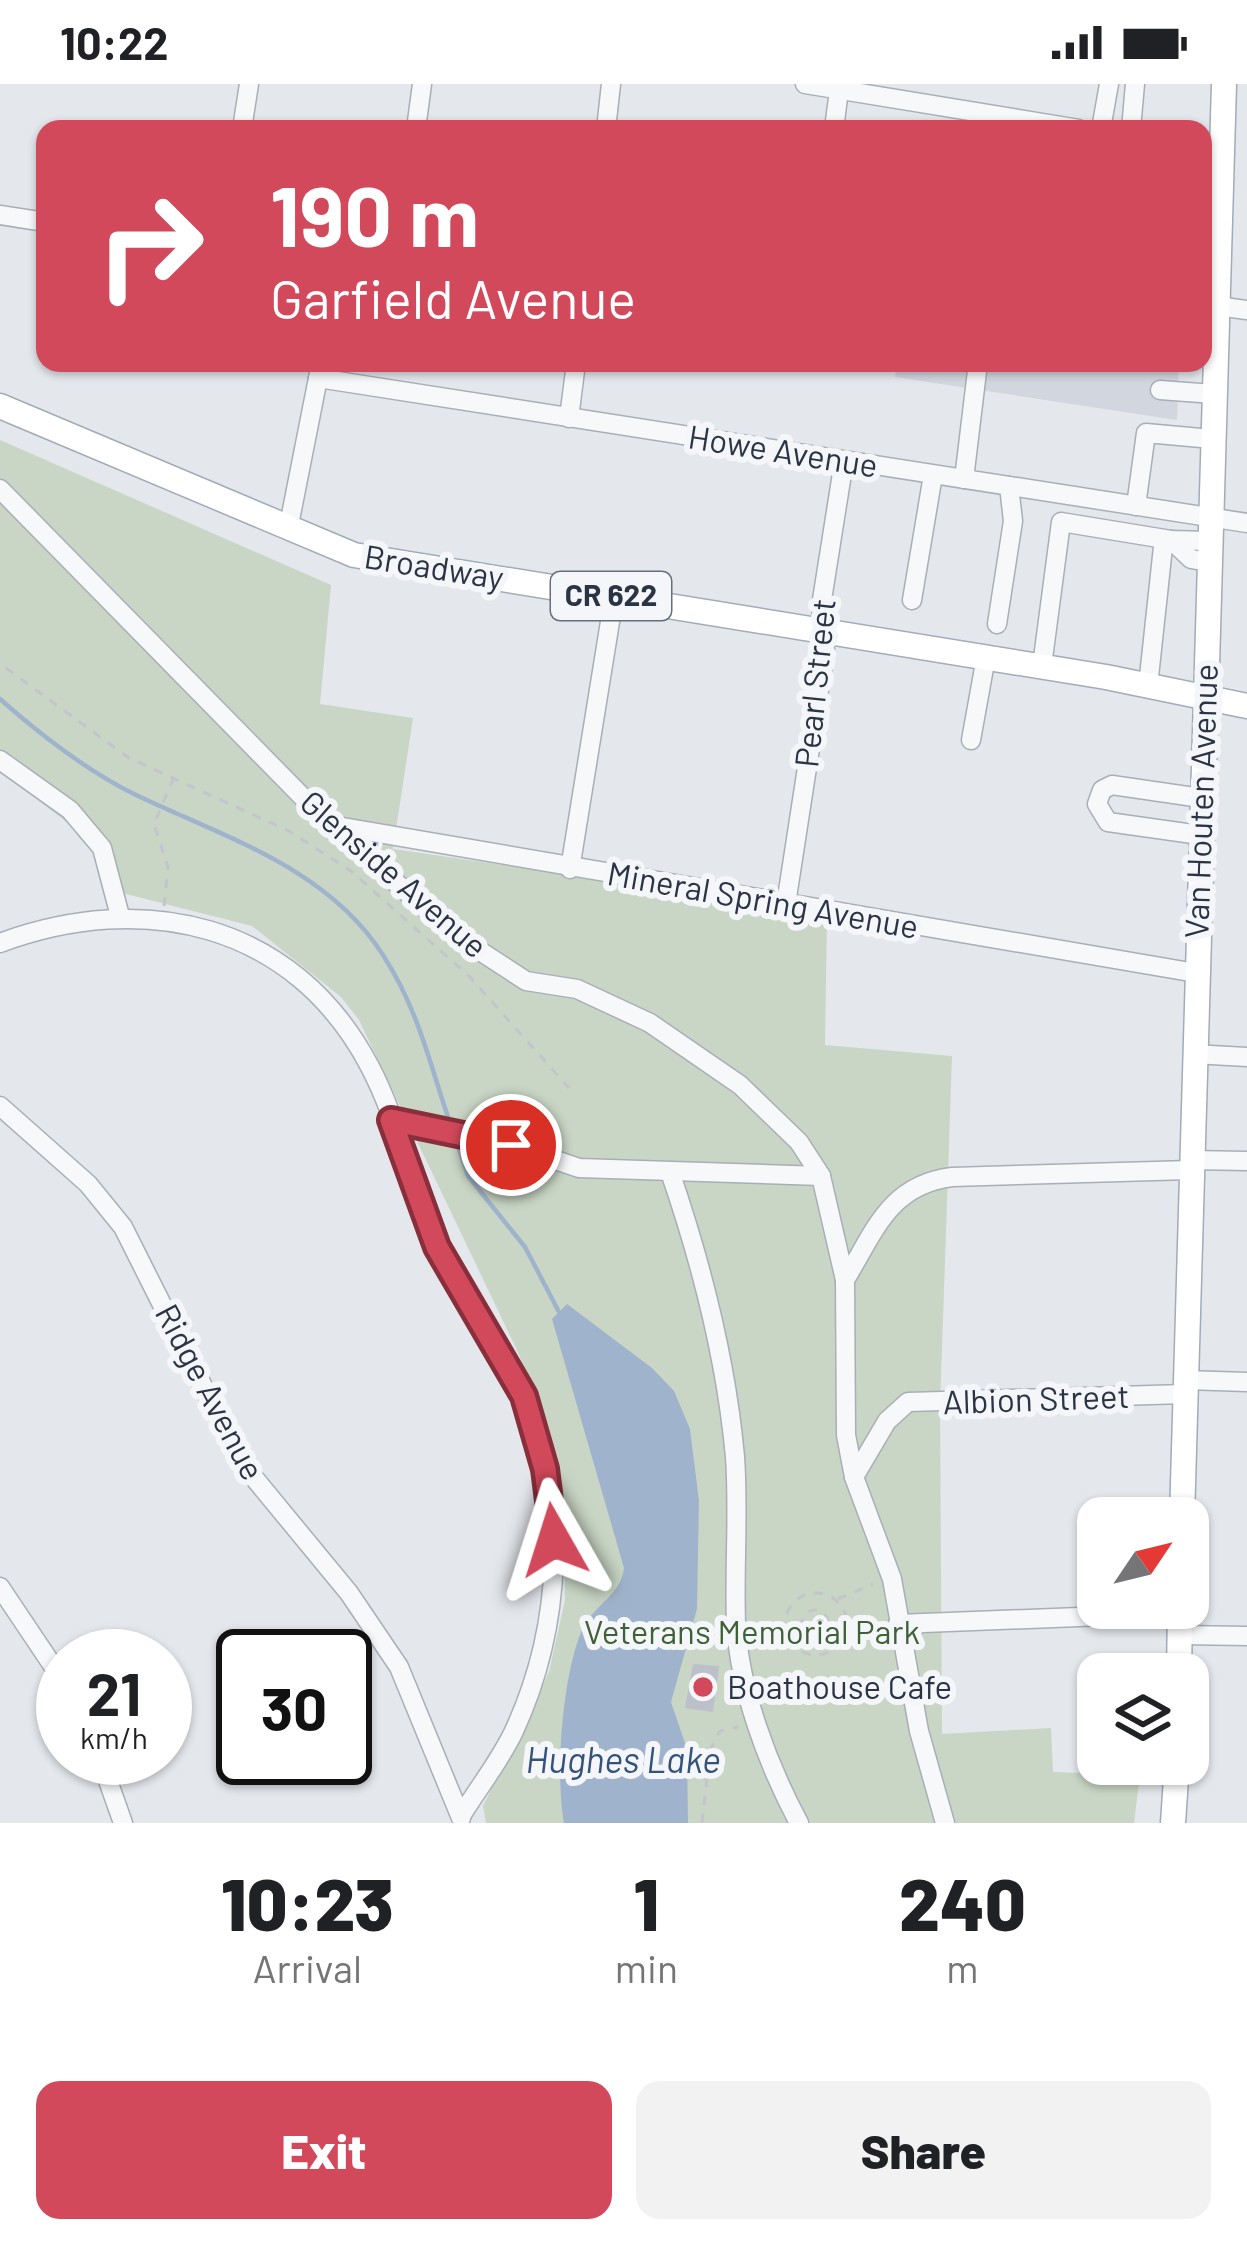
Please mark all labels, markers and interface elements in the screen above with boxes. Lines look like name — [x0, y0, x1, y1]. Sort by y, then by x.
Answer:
text: 10:22 — [60, 15, 168, 69]
text: 190 m — [270, 163, 479, 264]
icon: right — [72, 168, 228, 324]
text: Garfield Avenue — [270, 265, 636, 330]
street label: Howe Avenue — [686, 415, 881, 485]
street label: Broadway — [362, 535, 507, 597]
road number: CR 622 — [551, 572, 671, 620]
street label: Pearl Street — [785, 597, 843, 769]
street label: Van Houten Avenue — [1175, 663, 1225, 939]
street label: Glenside Avenue — [293, 781, 496, 965]
street label: Mineral Spring Avenue — [605, 852, 922, 946]
pin — [460, 1094, 562, 1196]
icon: arrive — [478, 1112, 544, 1178]
street label: Ridge Avenue — [148, 1297, 274, 1486]
street label: Albion Street — [942, 1375, 1130, 1421]
position arrow — [491, 1477, 617, 1603]
north arrow — [1077, 1497, 1209, 1629]
map controls — [1077, 1497, 1209, 1785]
park label: Veterans Memorial Park — [584, 1611, 920, 1651]
speed limit sign: 30 — [216, 1629, 372, 1785]
button: layers — [1077, 1653, 1209, 1785]
text: 21 — [87, 1656, 141, 1728]
place label: Boathouse Cafe — [727, 1666, 952, 1706]
marker: Boathouse Cafe — [690, 1674, 716, 1700]
text: km/h — [80, 1719, 148, 1755]
water label: Hughes Lake — [525, 1737, 721, 1780]
text: 10:23 — [221, 1859, 394, 1945]
text: 1 — [634, 1859, 659, 1945]
text: 240 — [899, 1859, 1026, 1945]
text: Arrival — [253, 1944, 362, 1991]
text: min — [615, 1944, 678, 1991]
text: m — [946, 1944, 979, 1991]
button: Exit — [36, 2081, 612, 2219]
button: Share — [636, 2081, 1211, 2219]

